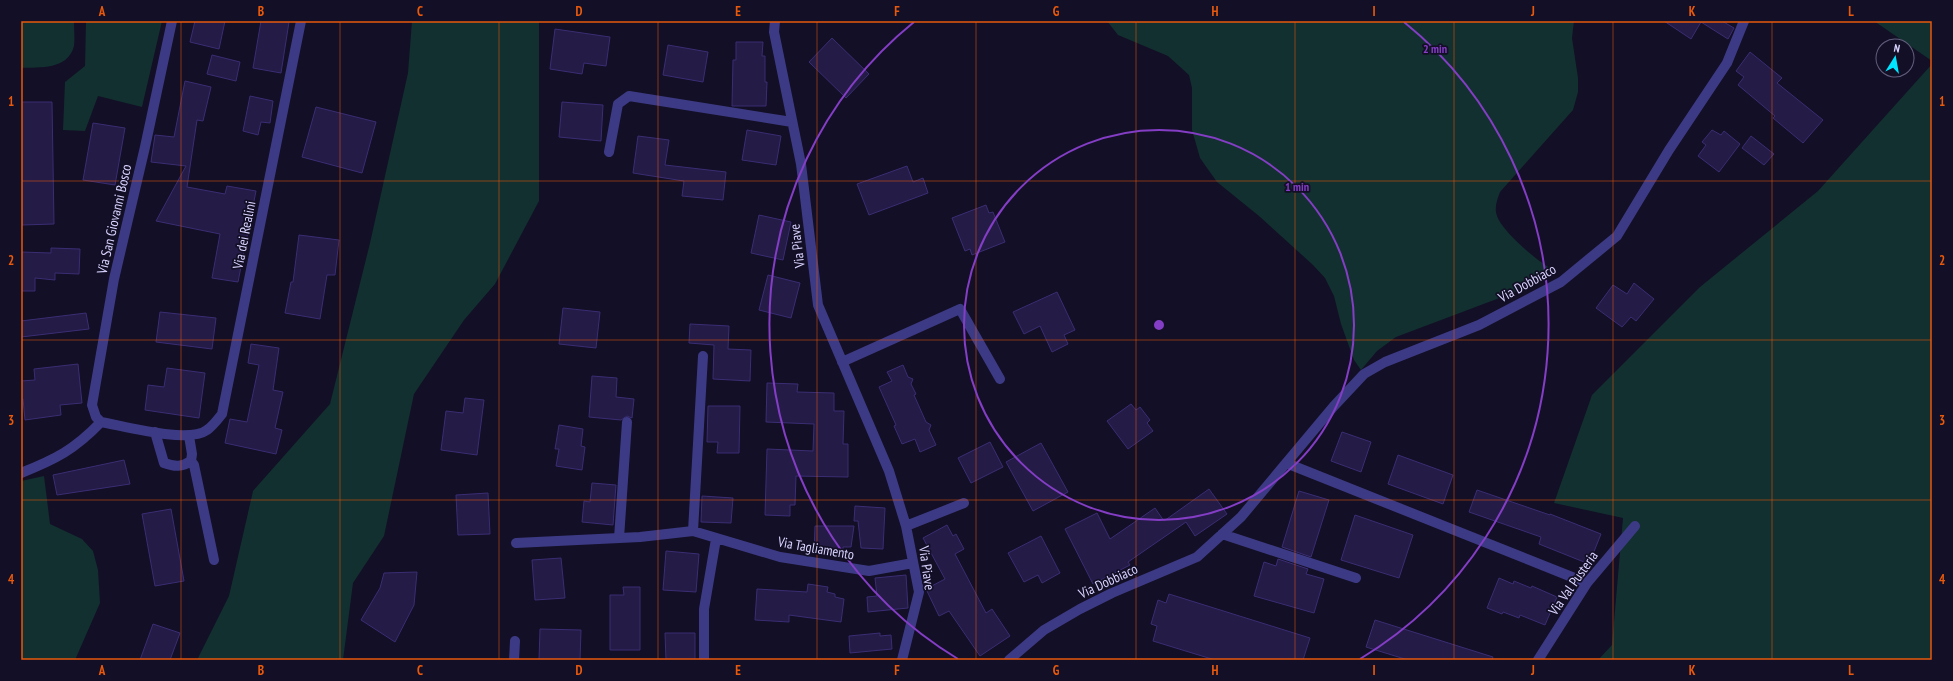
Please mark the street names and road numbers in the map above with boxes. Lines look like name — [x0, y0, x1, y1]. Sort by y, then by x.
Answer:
street label: Via San Giovanni Bosco — [92, 162, 135, 277]
street label: Via dei Realini — [228, 199, 259, 272]
street label: Via Piave — [785, 223, 809, 270]
street label: Via Dobbiaco — [1494, 260, 1559, 307]
street label: Via Tagliamento — [775, 532, 856, 564]
street label: Via Piave — [915, 544, 939, 591]
street label: Via Val Pusteria — [1544, 547, 1602, 619]
street label: Via Dobbiaco — [1075, 560, 1140, 603]

